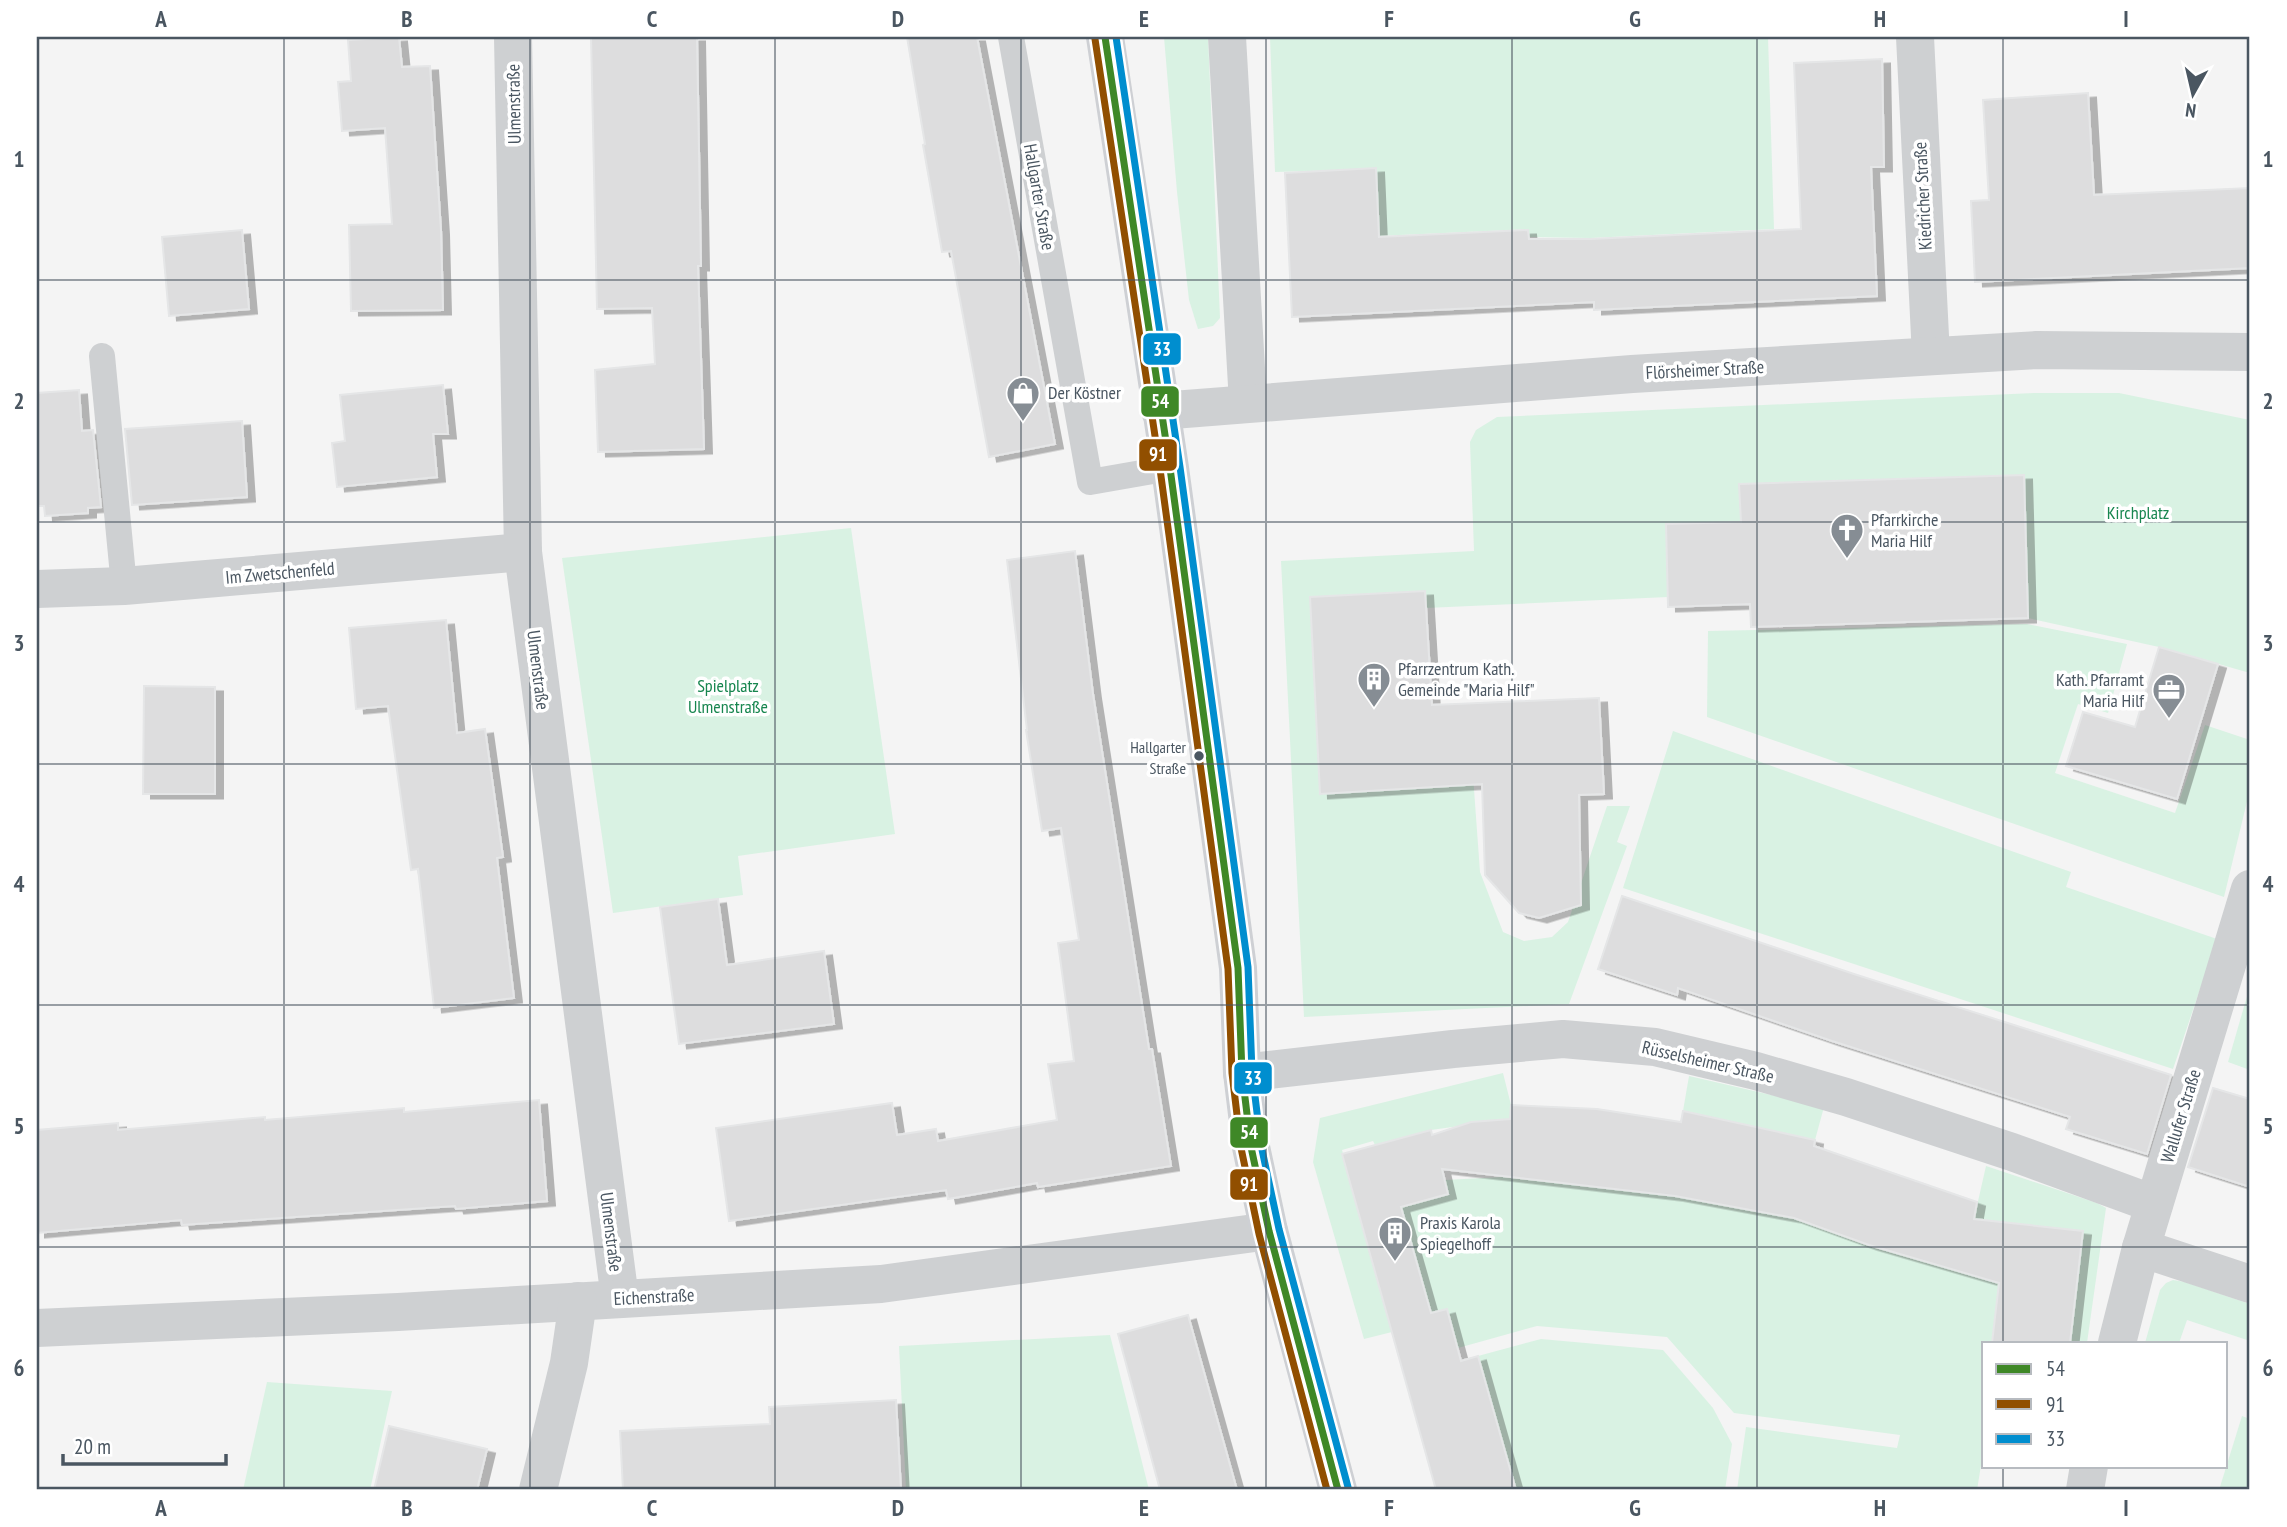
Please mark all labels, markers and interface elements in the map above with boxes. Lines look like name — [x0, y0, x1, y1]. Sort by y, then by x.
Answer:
text: A — [154, 4, 167, 33]
text: B — [401, 4, 413, 33]
text: C — [647, 4, 658, 33]
text: D — [892, 4, 904, 33]
text: E — [1139, 4, 1149, 33]
text: F — [1384, 4, 1394, 33]
text: G — [1629, 4, 1641, 33]
text: H — [1874, 4, 1886, 33]
text: I — [2123, 4, 2129, 33]
north arrow — [2158, 60, 2228, 130]
street label: Ulmenstraße — [501, 64, 526, 144]
text: N — [2184, 98, 2197, 123]
street label: Kiedricher Straße — [1908, 141, 1937, 251]
street label: Hallgarter Straße — [1019, 142, 1060, 252]
text: 1 — [14, 144, 25, 173]
text: 1 — [2263, 144, 2274, 173]
line badge: 33 — [1142, 332, 1182, 366]
text: 33 — [1153, 337, 1171, 361]
street label: Flörsheimer Straße — [1645, 355, 1765, 384]
shop icon: Der Köstner — [1004, 374, 1042, 423]
place label: Der Köstner — [1048, 381, 1121, 404]
line badge: 54 — [1140, 385, 1180, 418]
text: 2 — [14, 386, 25, 415]
text: 2 — [2263, 386, 2274, 415]
text: 54 — [1151, 389, 1169, 413]
line badge: 91 — [1138, 438, 1178, 472]
text: 91 — [1149, 442, 1167, 466]
park label: Kirchplatz — [2107, 501, 2169, 524]
place label: Pfarrkirche Maria Hilf — [1871, 508, 1938, 552]
church icon: Pfarrkirche Maria Hilf — [1828, 511, 1866, 560]
street label: Im Zwetschenfeld — [224, 556, 335, 589]
text: 3 — [14, 628, 25, 657]
text: 3 — [2263, 628, 2274, 657]
street label: Ulmenstraße — [522, 629, 555, 711]
place label: Pfarrzentrum Kath. Gemeinde "Maria Hilf" — [1398, 657, 1535, 701]
building icon: Pfarrzentrum Kath. Gemeinde "Maria Hilf" — [1355, 660, 1393, 709]
place label: Kath. Pfarramt Maria Hilf — [2056, 668, 2145, 712]
office icon: Kath. Pfarramt Maria Hilf — [2150, 671, 2188, 720]
park label: Spielplatz Ulmenstraße — [688, 674, 768, 718]
place label: Hallgarter Straße — [1130, 737, 1187, 778]
marker: Hallgarter Straße — [1192, 749, 1206, 763]
text: 4 — [14, 869, 25, 898]
text: 4 — [2263, 869, 2274, 898]
street label: Rüsselsheimer Straße — [1640, 1035, 1776, 1088]
line badge: 33 — [1233, 1061, 1273, 1095]
text: 33 — [1244, 1066, 1262, 1090]
street label: Wallufer Straße — [2155, 1066, 2206, 1165]
text: 5 — [14, 1111, 25, 1140]
text: 5 — [2263, 1111, 2274, 1140]
line badge: 54 — [1229, 1116, 1269, 1149]
text: 54 — [1240, 1120, 1258, 1144]
line badge: 91 — [1229, 1168, 1269, 1201]
text: 91 — [1240, 1172, 1258, 1196]
street label: Ulmenstraße — [595, 1191, 628, 1273]
place label: Praxis Karola Spiegelhoff — [1420, 1211, 1501, 1255]
building icon: Praxis Karola Spiegelhoff — [1376, 1214, 1414, 1263]
street label: Eichenstraße — [613, 1283, 695, 1310]
legend — [1982, 1342, 2228, 1468]
text: 6 — [14, 1353, 25, 1382]
text: 6 — [2263, 1353, 2274, 1382]
text: 54 — [2046, 1355, 2065, 1382]
text: 91 — [2046, 1391, 2065, 1418]
scale bar — [63, 1422, 226, 1466]
text: 33 — [2046, 1425, 2065, 1452]
text: 20 m — [74, 1433, 111, 1460]
text: A — [154, 1493, 167, 1522]
text: B — [401, 1493, 413, 1522]
text: C — [647, 1493, 658, 1522]
text: D — [892, 1493, 904, 1522]
text: E — [1139, 1493, 1149, 1522]
text: F — [1384, 1493, 1394, 1522]
text: G — [1629, 1493, 1641, 1522]
text: H — [1874, 1493, 1886, 1522]
text: I — [2123, 1493, 2129, 1522]

